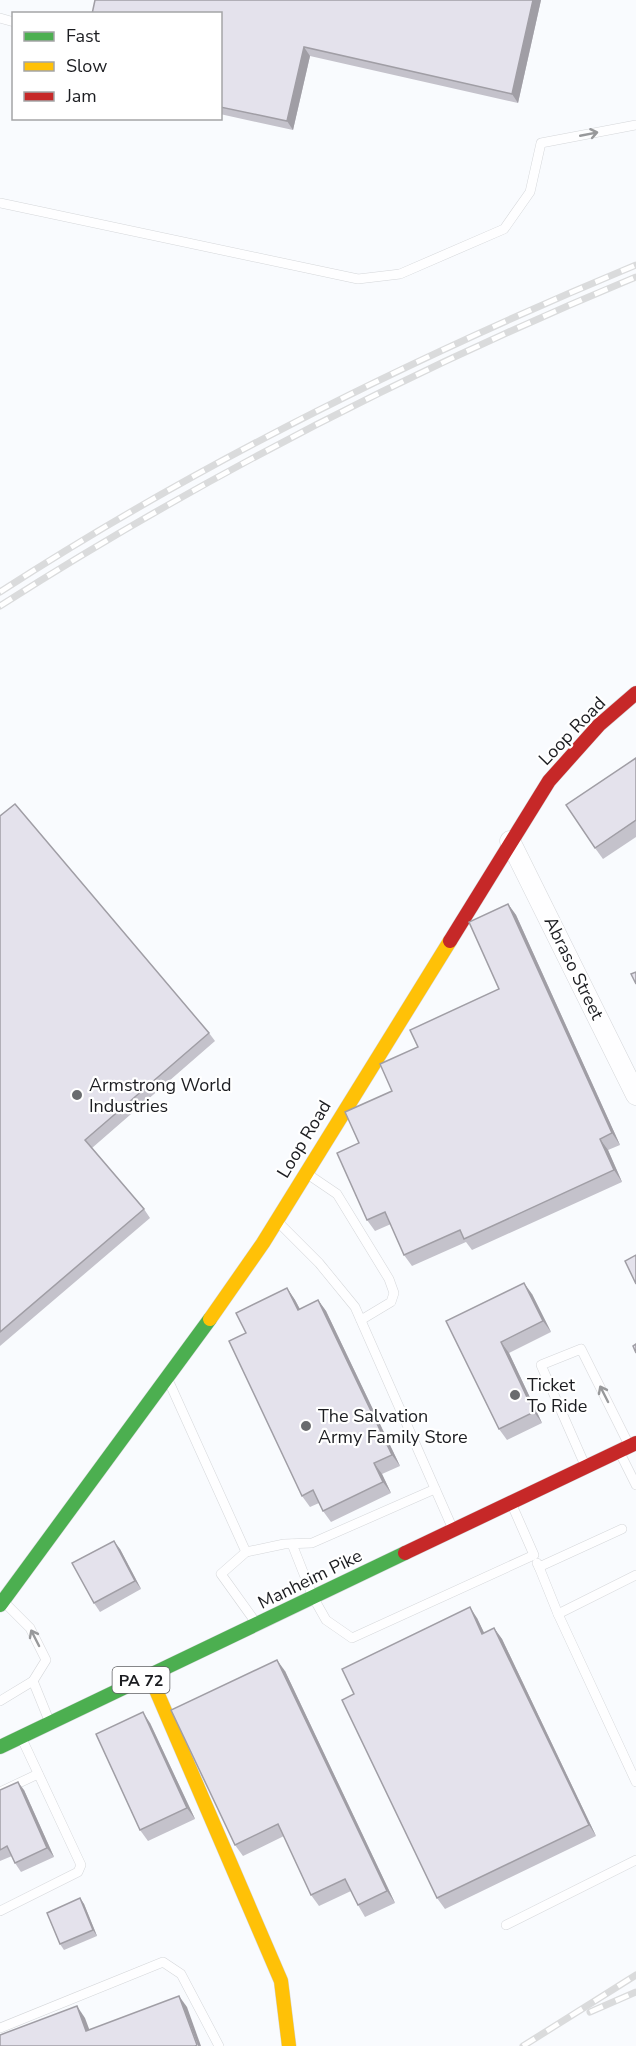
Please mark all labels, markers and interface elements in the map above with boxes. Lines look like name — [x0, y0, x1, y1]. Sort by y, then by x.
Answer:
legend — [12, 12, 222, 120]
text: Fast — [66, 24, 101, 48]
text: Slow — [66, 54, 107, 78]
text: Jam — [65, 84, 97, 108]
one-way arrow — [578, 128, 598, 139]
street label: Loop Road — [533, 691, 611, 771]
street label: Abraso Street — [539, 912, 610, 1024]
place label: Armstrong World Industries — [89, 1073, 232, 1118]
marker: Armstrong World Industries — [70, 1088, 84, 1102]
street label: Loop Road — [271, 1096, 337, 1182]
place label: Ticket To Ride — [527, 1373, 587, 1418]
one-way arrow — [597, 1385, 609, 1403]
marker: Ticket To Ride — [508, 1388, 522, 1402]
place label: The Salvation Army Family Store — [318, 1404, 468, 1449]
marker: The Salvation Army Family Store — [299, 1419, 313, 1433]
street label: Manheim Pike — [254, 1543, 366, 1615]
one-way arrow — [28, 1630, 40, 1648]
road number: PA 72 — [112, 1667, 170, 1693]

